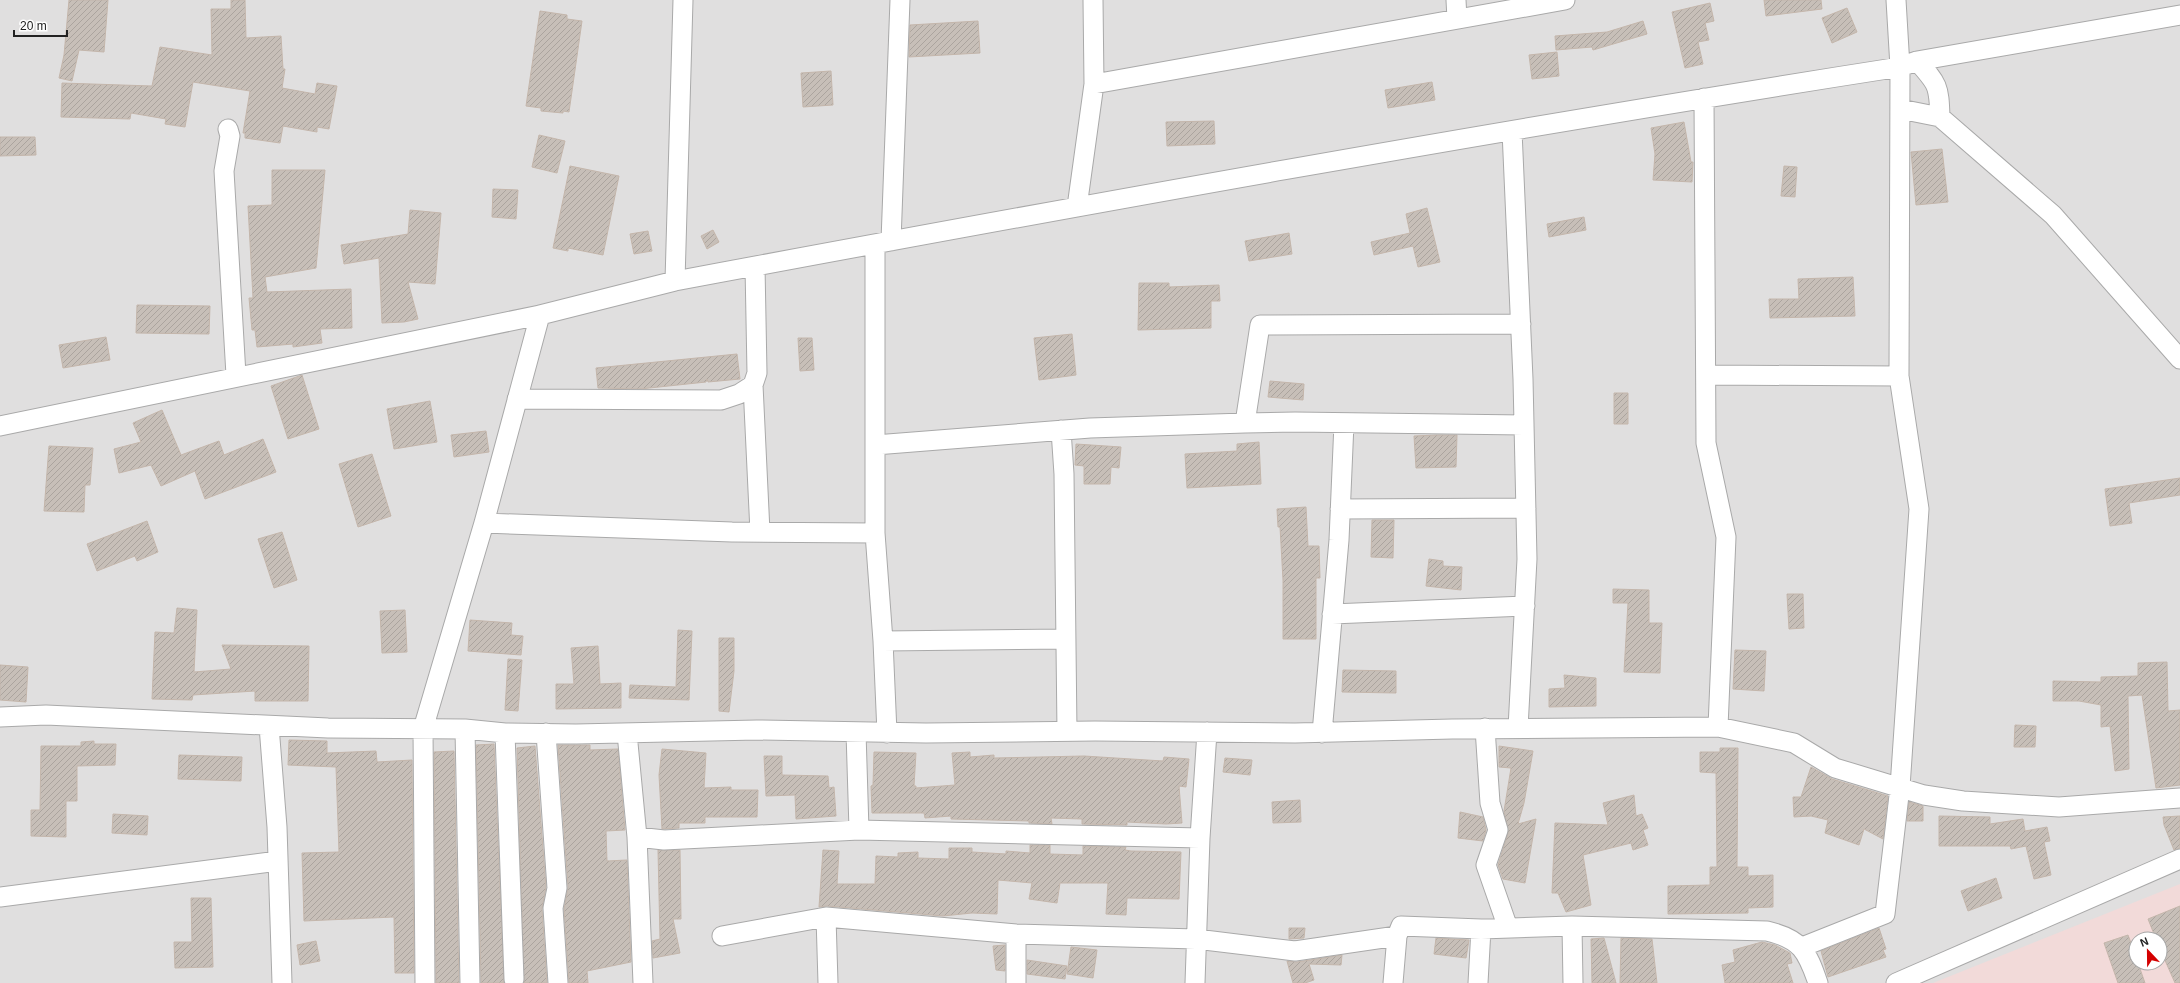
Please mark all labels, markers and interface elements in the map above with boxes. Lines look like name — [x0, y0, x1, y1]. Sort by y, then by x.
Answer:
scale bar — [14, 12, 67, 38]
text: 20 m — [20, 19, 47, 33]
north arrow — [2128, 931, 2168, 971]
text: N — [2138, 935, 2150, 949]

